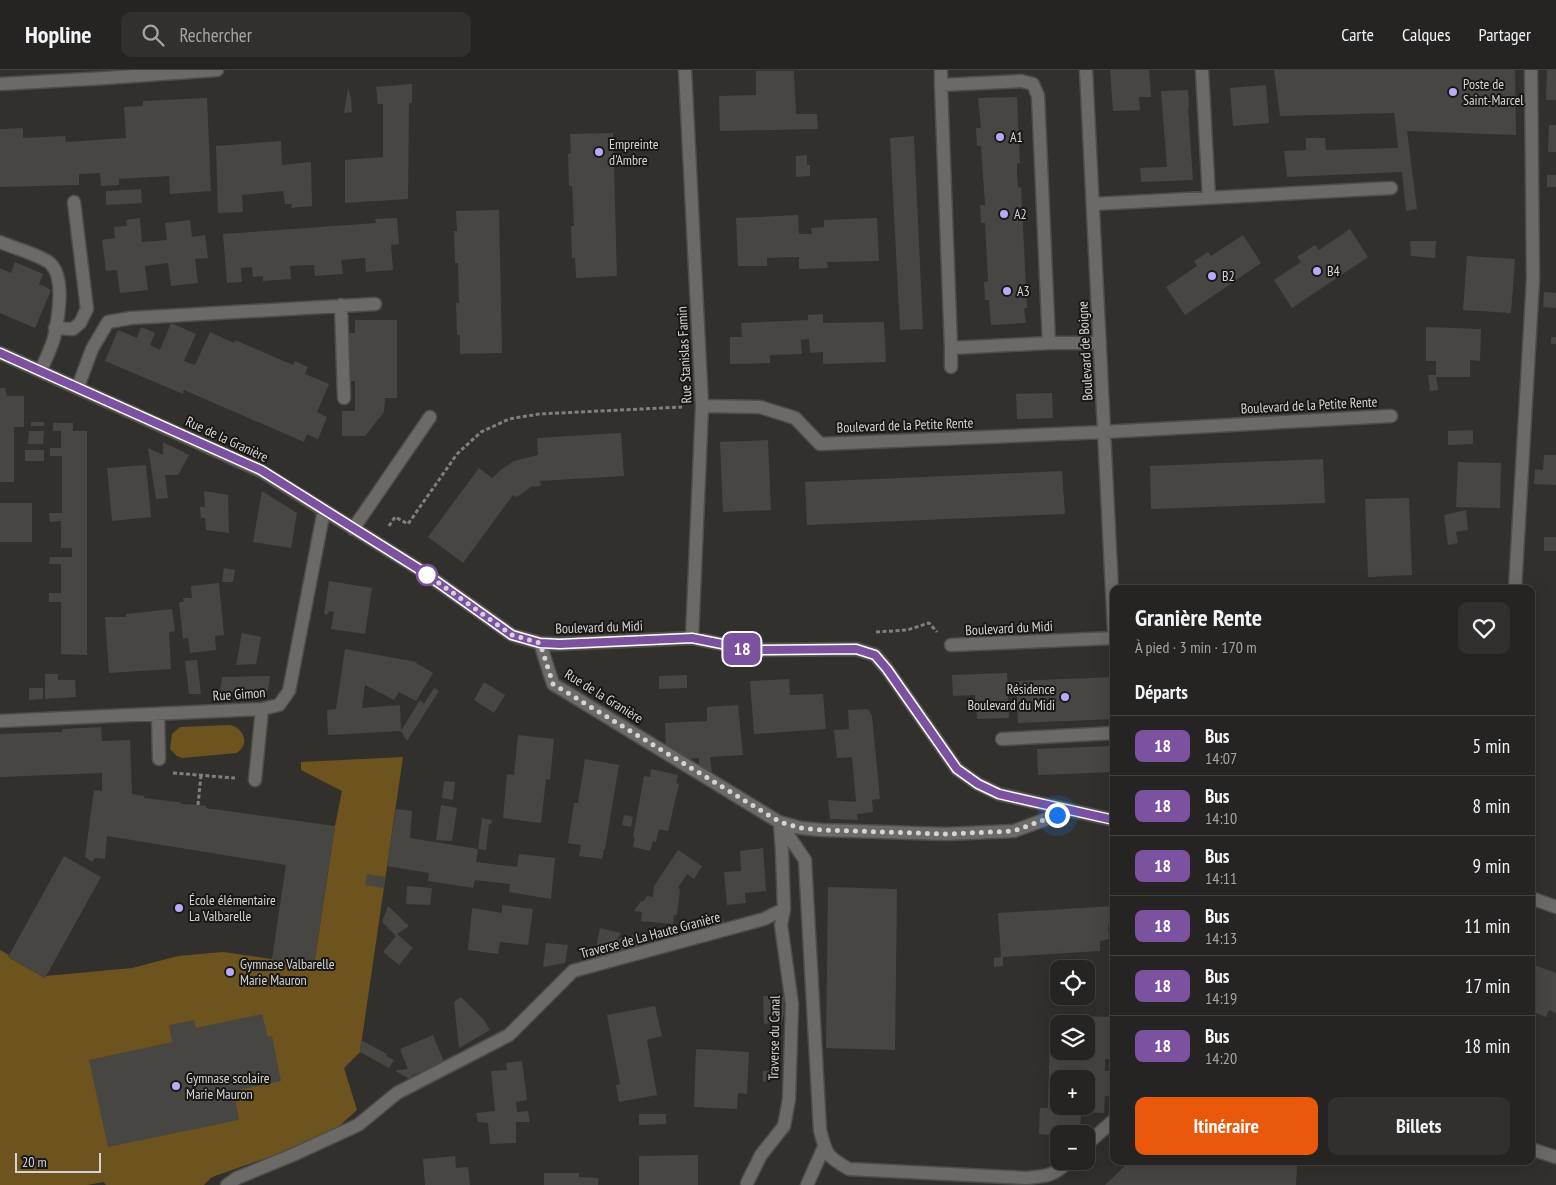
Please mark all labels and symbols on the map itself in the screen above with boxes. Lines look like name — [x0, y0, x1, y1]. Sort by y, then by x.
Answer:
place label: Poste de Saint-Marcel — [1463, 75, 1524, 109]
marker: Poste de Saint-Marcel — [1447, 86, 1459, 98]
place label: A1 — [1010, 128, 1023, 146]
marker: A1 — [994, 131, 1006, 143]
place label: Empreinte d'Ambre — [609, 135, 659, 169]
marker: Empreinte d'Ambre — [593, 146, 605, 158]
place label: A2 — [1014, 205, 1027, 223]
marker: A2 — [998, 208, 1010, 220]
place label: B4 — [1327, 262, 1341, 280]
marker: B4 — [1311, 265, 1323, 277]
place label: B2 — [1222, 267, 1235, 285]
marker: B2 — [1206, 270, 1218, 282]
place label: A3 — [1017, 282, 1030, 300]
marker: A3 — [1001, 285, 1013, 297]
street label: Boulevard de Boigne — [1073, 300, 1097, 401]
street label: Rue Stanislas Famin — [672, 306, 696, 404]
street label: Boulevard de la Petite Rente — [1240, 392, 1378, 418]
street label: Rue de la Granière — [183, 412, 271, 466]
street label: Boulevard de la Petite Rente — [836, 414, 974, 436]
unlabelled marker — [416, 564, 438, 586]
street label: Boulevard du Midi — [555, 616, 643, 638]
street label: Boulevard du Midi — [965, 617, 1053, 639]
line badge: 18 — [720, 633, 764, 665]
street label: Rue de la Granière — [561, 665, 647, 727]
place label: Résidence Boulevard du Midi — [967, 680, 1055, 714]
street label: Rue Gimon — [212, 683, 266, 705]
marker: Résidence Boulevard du Midi — [1059, 691, 1071, 703]
your location — [1045, 803, 1070, 828]
place label: École élémentaire La Valbarelle — [189, 891, 276, 925]
marker: École élémentaire La Valbarelle — [173, 902, 185, 914]
street label: Traverse de La Haute Granière — [578, 908, 722, 962]
place label: Gymnase Valbarelle Marie Mauron — [240, 955, 335, 989]
marker: Gymnase Valbarelle Marie Mauron — [224, 966, 236, 978]
street label: Traverse du Canal — [764, 995, 784, 1081]
place label: Gymnase scolaire Marie Mauron — [186, 1069, 270, 1103]
marker: Gymnase scolaire Marie Mauron — [170, 1080, 182, 1092]
scale bar — [15, 1150, 101, 1173]

